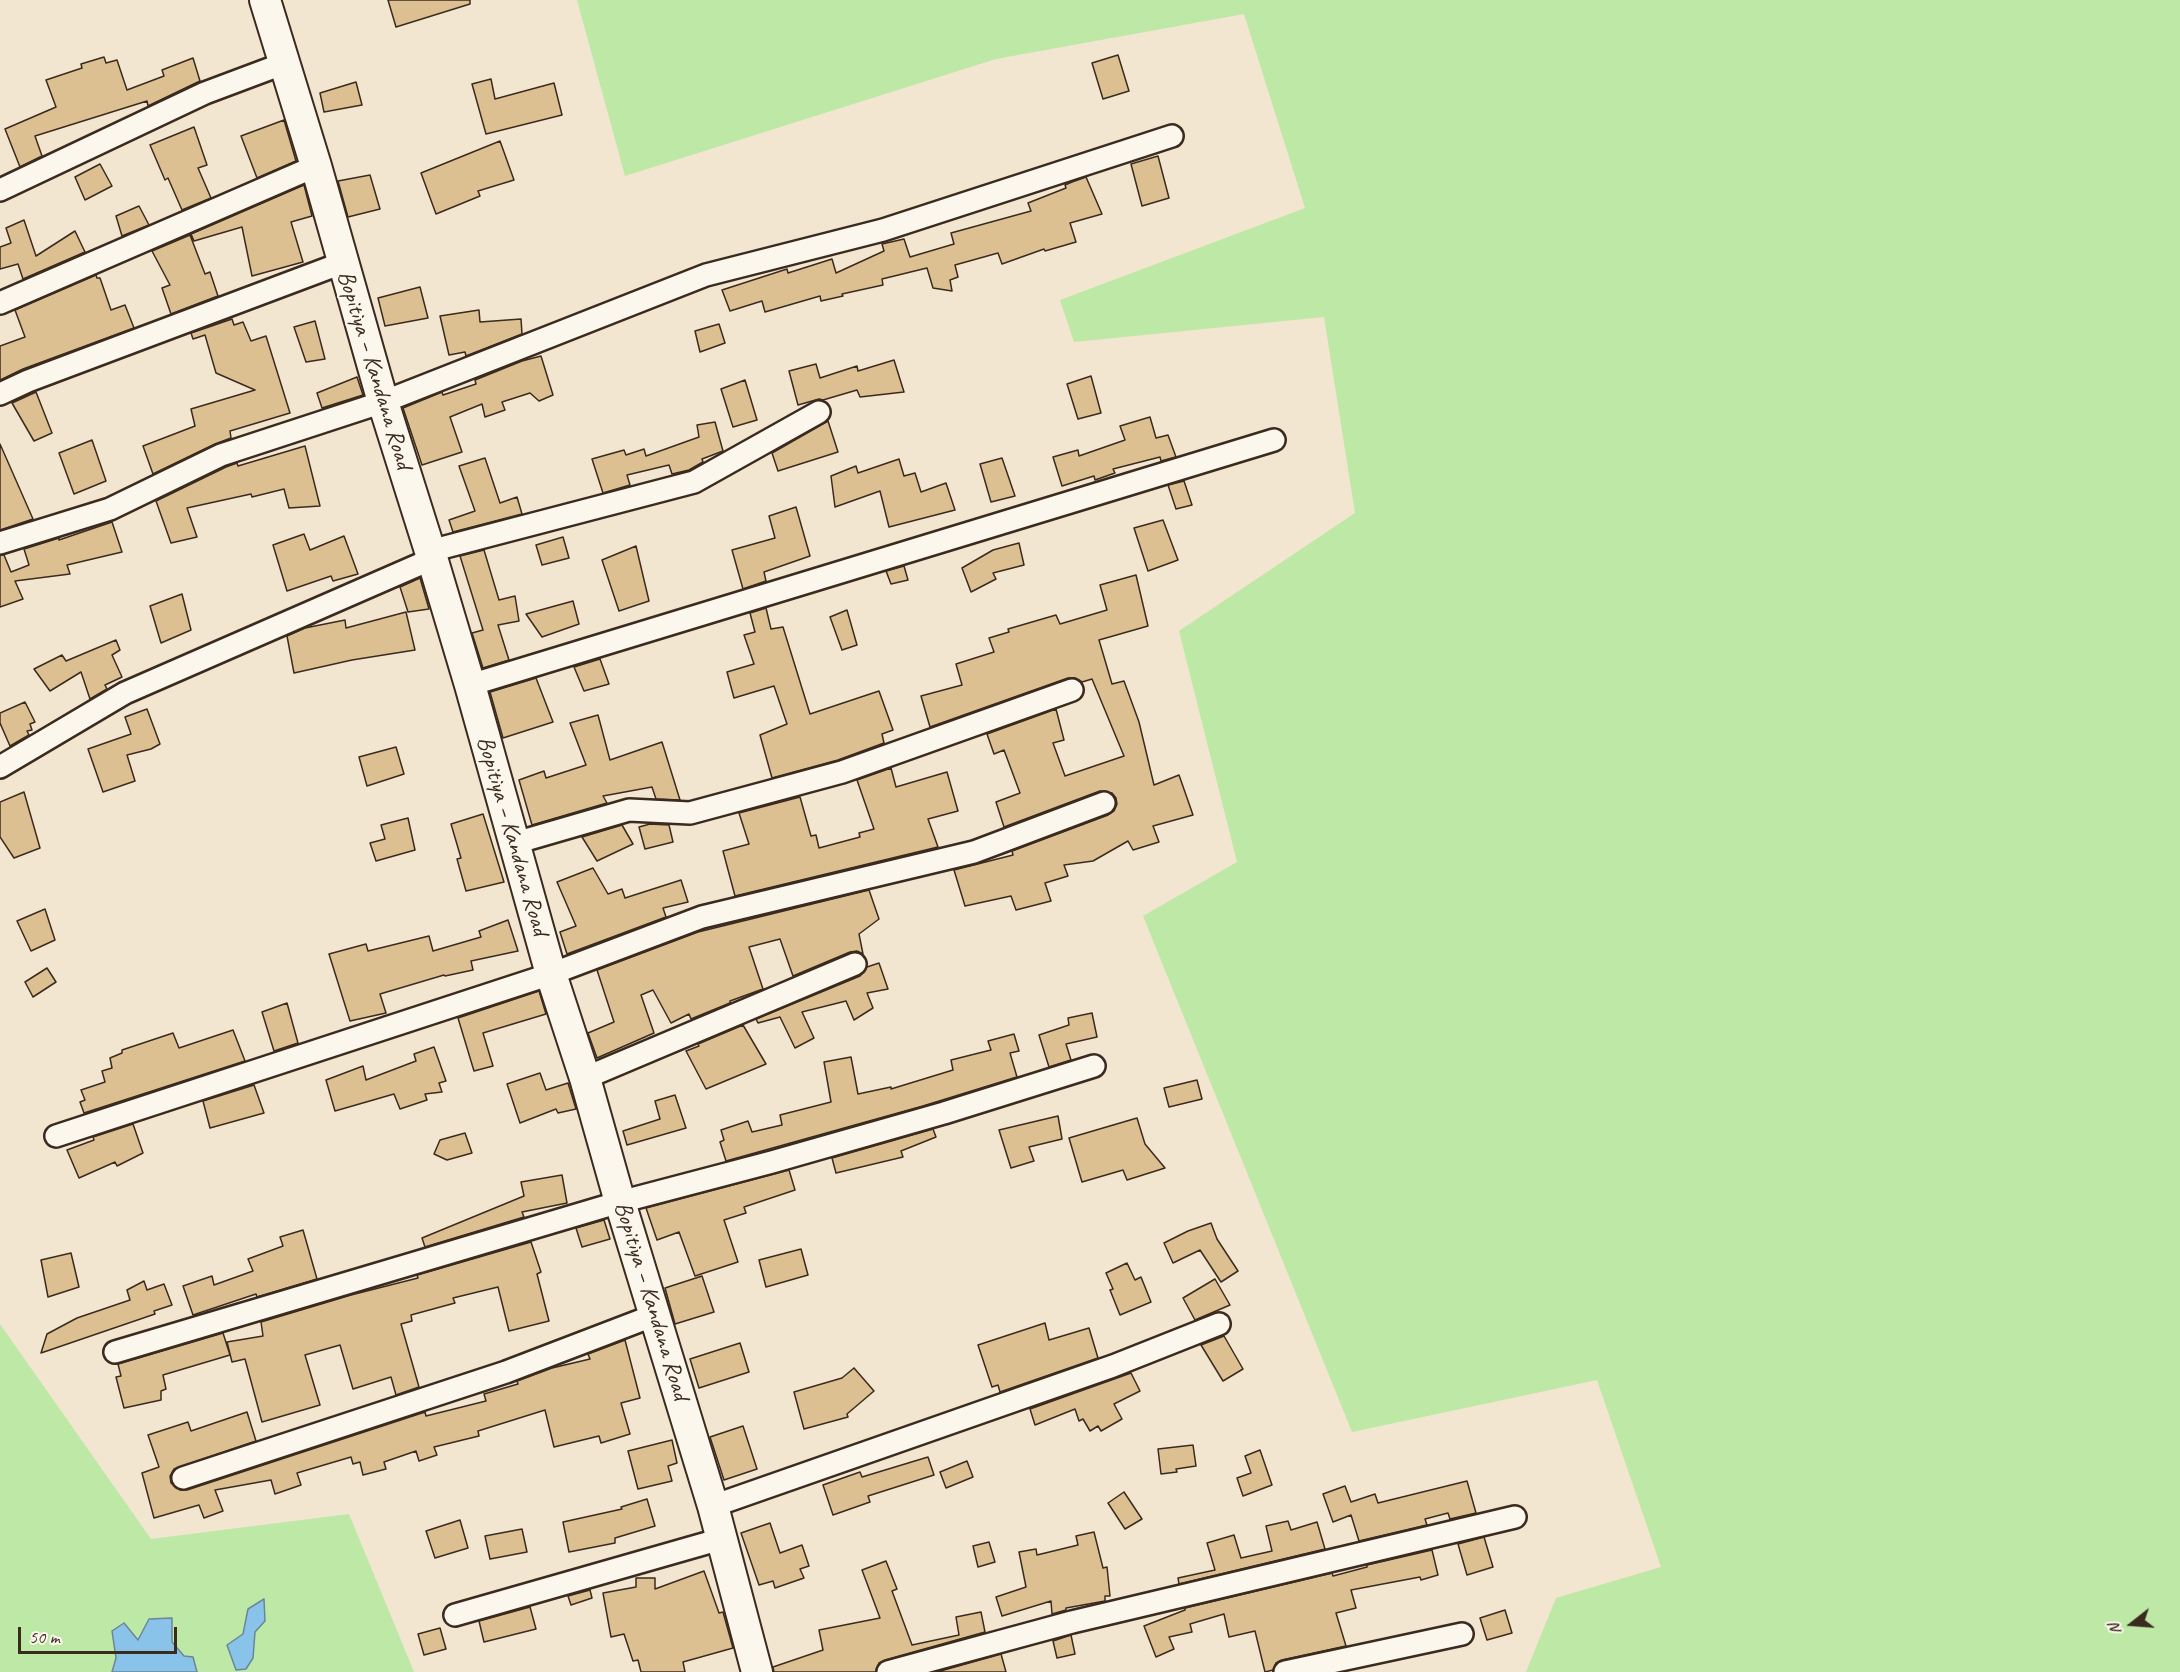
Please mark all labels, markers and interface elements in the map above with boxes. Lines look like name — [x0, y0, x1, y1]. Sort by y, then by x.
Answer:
street label: Bopitiya – Kandana Road — [330, 267, 418, 473]
street label: Bopitiya – Kandana Road — [470, 733, 554, 939]
street label: Bopitiya – Kandana Road — [607, 1198, 695, 1404]
north arrow — [2102, 1594, 2162, 1654]
scale bar — [21, 1615, 180, 1653]
text: N — [2104, 1622, 2126, 1637]
text: 50 m — [29, 1626, 60, 1648]

